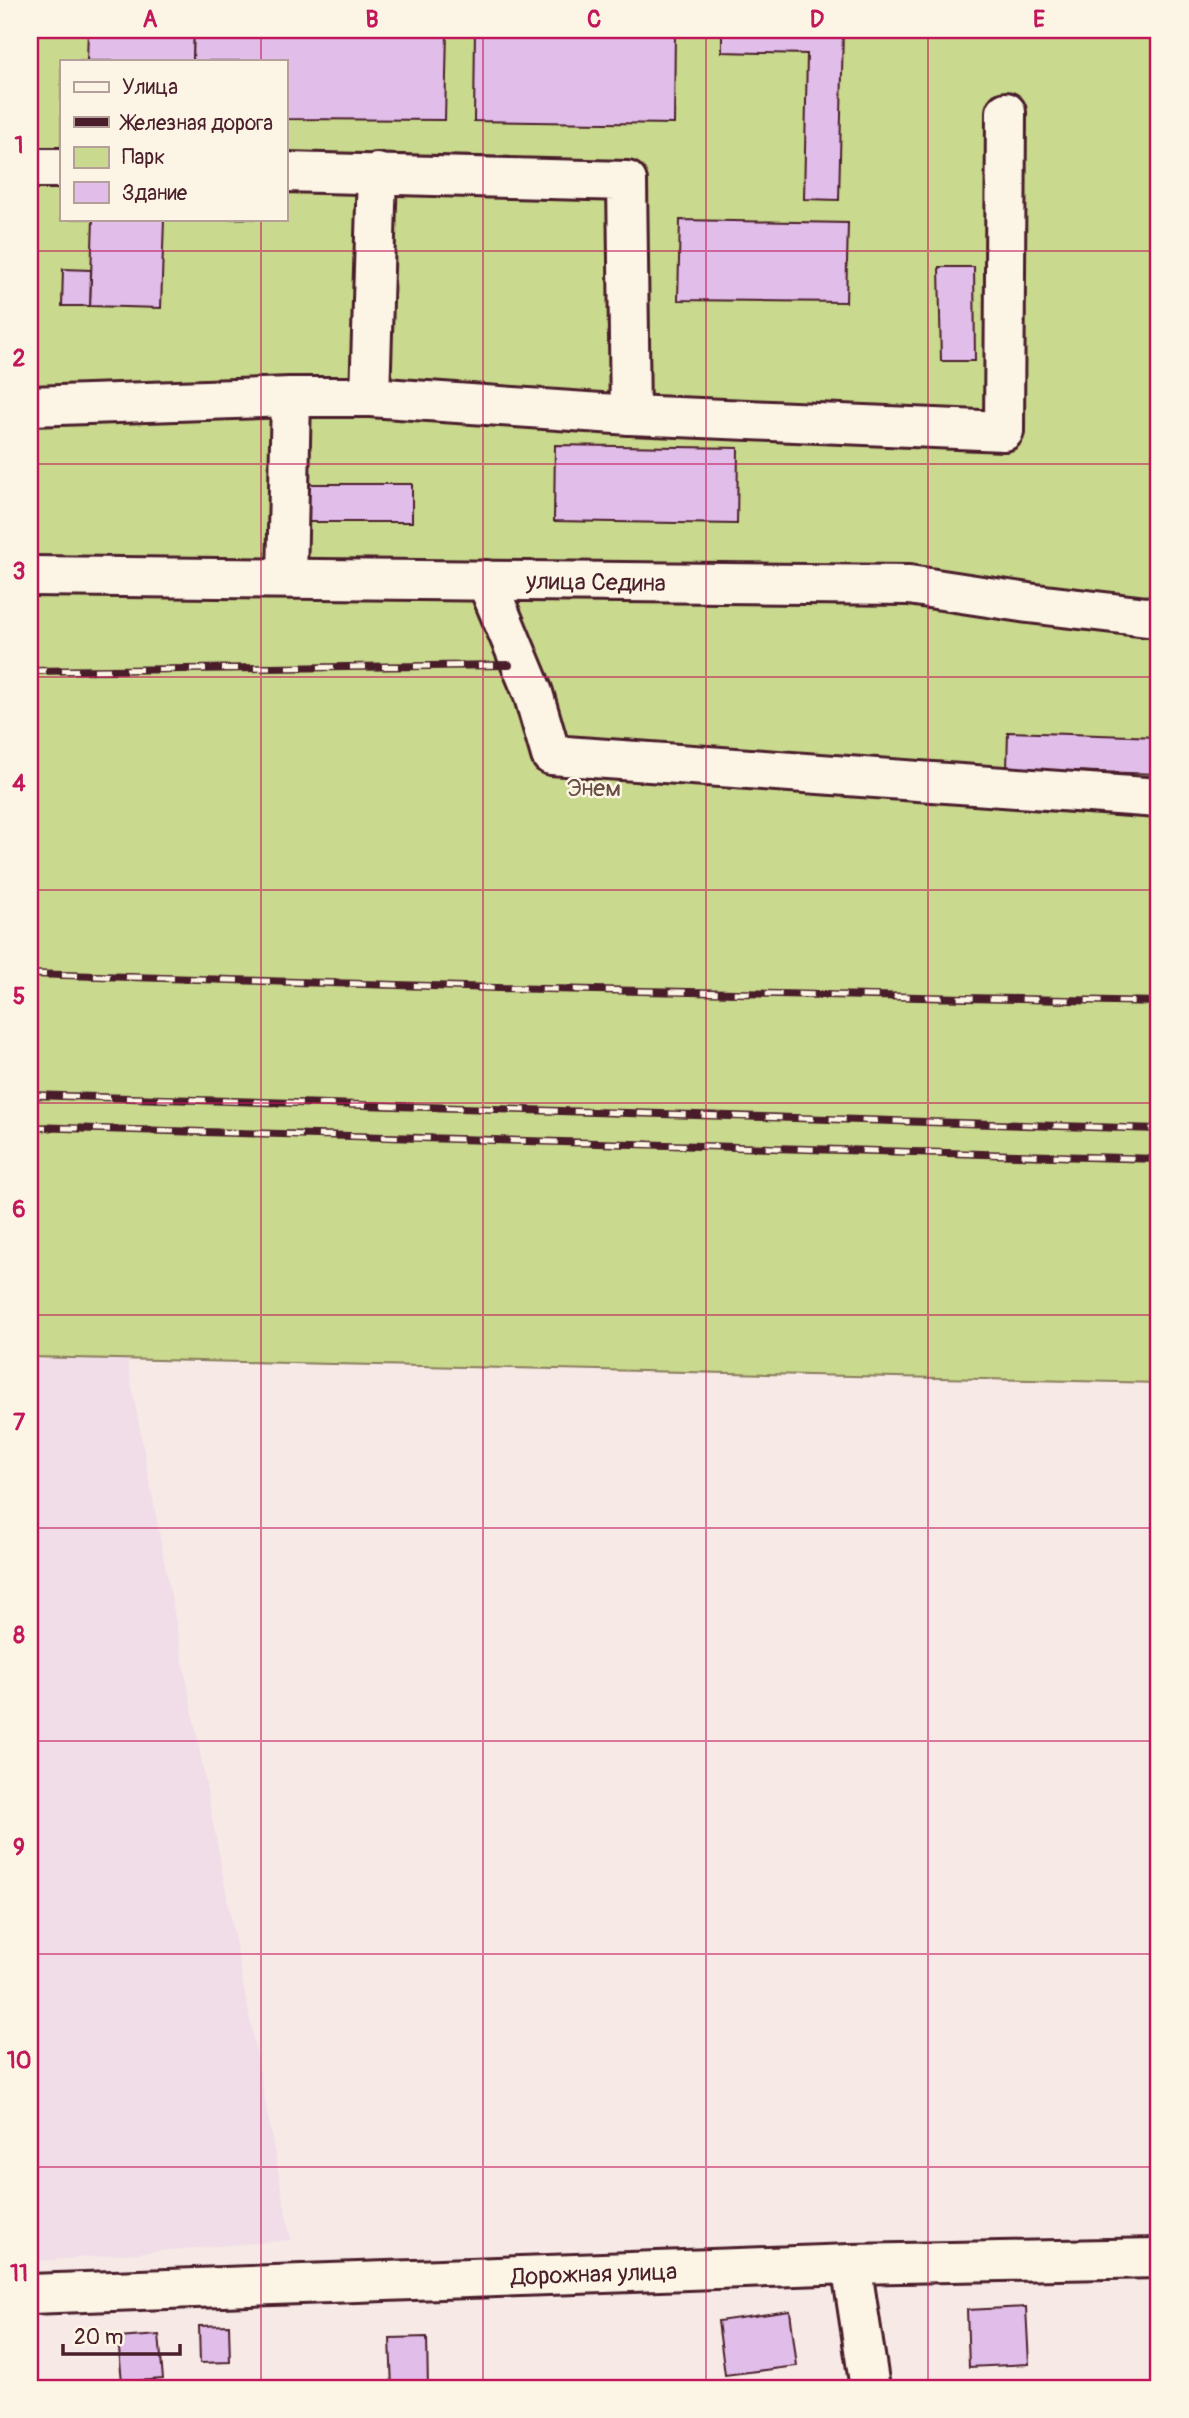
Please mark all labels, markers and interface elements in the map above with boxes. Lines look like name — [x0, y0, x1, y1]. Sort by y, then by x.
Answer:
text: A — [143, 5, 158, 34]
text: B — [365, 5, 379, 34]
text: C — [587, 5, 601, 34]
text: D — [810, 5, 824, 34]
text: E — [1033, 5, 1045, 34]
legend — [60, 60, 287, 220]
text: Улица — [122, 74, 178, 101]
text: Железная дорога — [119, 110, 273, 137]
text: 1 — [15, 131, 24, 160]
text: Парк — [122, 144, 165, 171]
text: Здание — [122, 180, 188, 207]
text: 2 — [13, 344, 26, 373]
text: 3 — [13, 557, 25, 586]
street label: улица Седина — [525, 567, 666, 598]
text: 4 — [12, 769, 26, 798]
park label: Энем — [567, 774, 621, 803]
text: 5 — [13, 982, 25, 1011]
text: 6 — [12, 1195, 26, 1224]
text: 7 — [13, 1408, 26, 1437]
text: 8 — [13, 1621, 25, 1650]
text: 9 — [13, 1833, 25, 1862]
text: 10 — [7, 2046, 31, 2075]
street label: Дорожная улица — [509, 2257, 678, 2292]
text: 11 — [10, 2259, 28, 2288]
scale bar — [63, 2313, 180, 2357]
text: 20 m — [74, 2324, 123, 2351]

